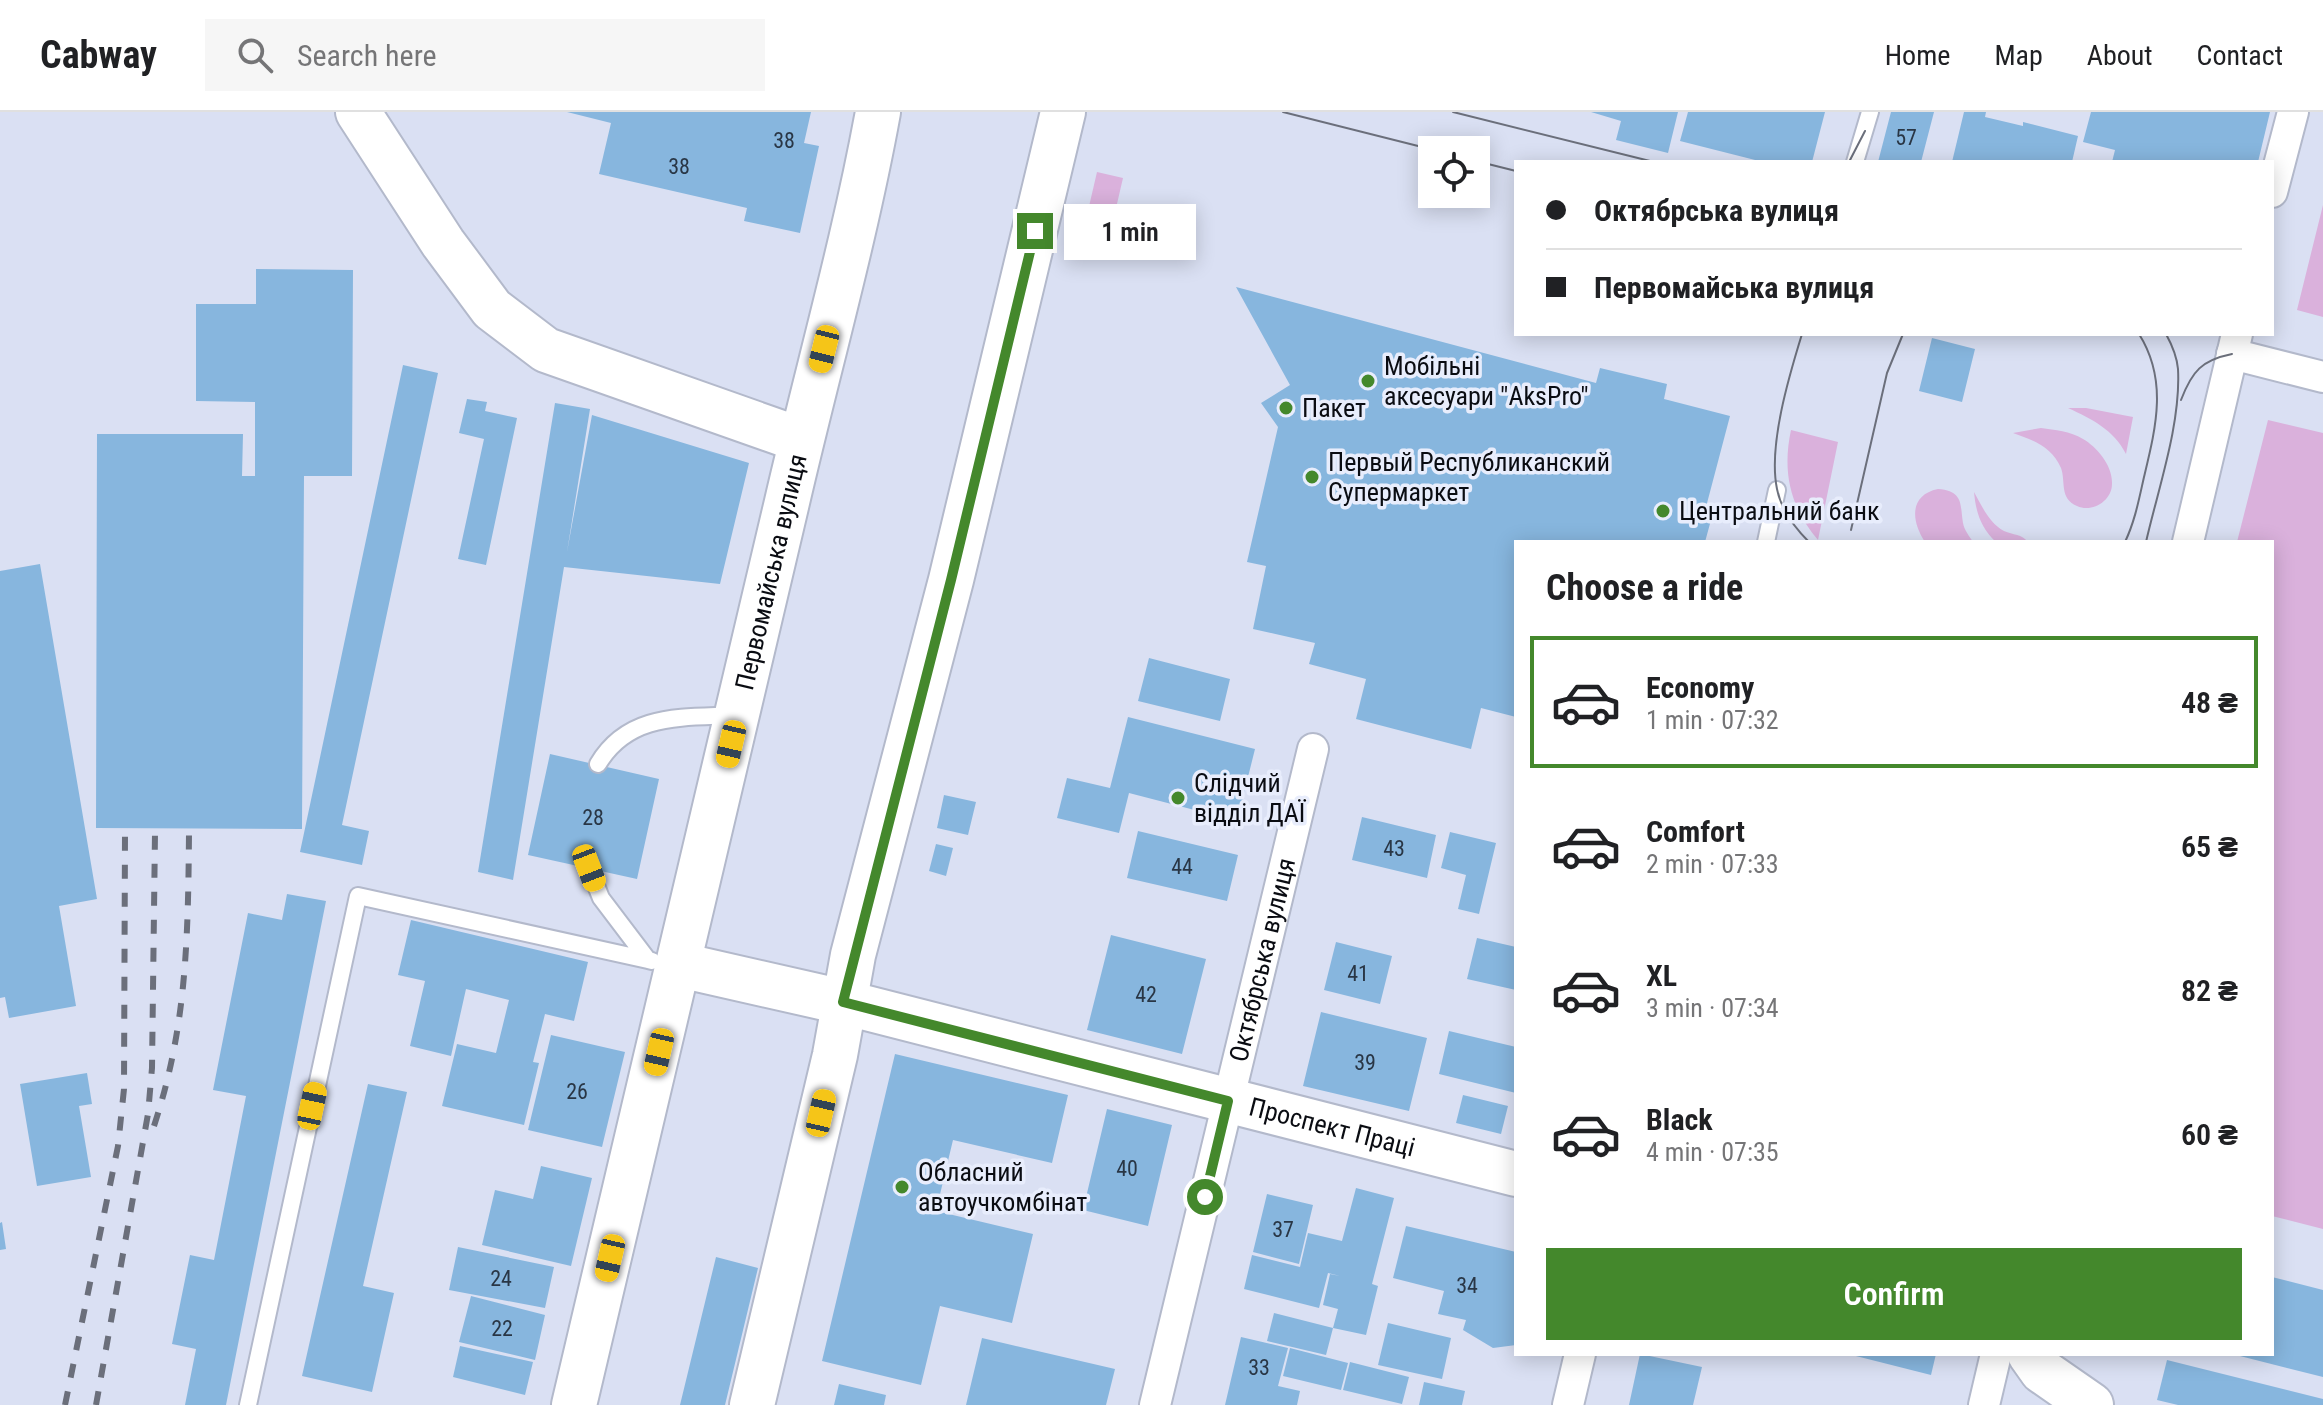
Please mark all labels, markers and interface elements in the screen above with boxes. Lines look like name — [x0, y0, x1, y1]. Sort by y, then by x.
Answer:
search box — [205, 19, 765, 91]
text: Cabway — [40, 33, 157, 77]
icon: search — [233, 33, 277, 77]
text: Search here — [297, 38, 437, 73]
text: Home — [1885, 39, 1950, 72]
text: Map — [1994, 39, 2043, 72]
text: About — [2087, 39, 2153, 72]
text: Contact — [2197, 39, 2283, 72]
house number: 57 — [1895, 125, 1917, 150]
house number: 38 — [773, 128, 795, 153]
map controls — [1418, 136, 1490, 208]
button: locate — [1418, 136, 1490, 208]
house number: 38 — [668, 154, 690, 179]
text: Октябрська вулиця — [1594, 193, 1839, 228]
callout: 1 min — [1063, 203, 1195, 259]
route end — [1017, 213, 1053, 249]
text: 1 min — [1101, 217, 1159, 247]
text: Первомайська вулиця — [1594, 270, 1874, 305]
car — [807, 323, 841, 375]
place label: Мобільні аксесуари "AksPro" — [1384, 351, 1589, 411]
marker: Мобільні аксесуари "AksPro" — [1359, 372, 1377, 390]
place label: Пакет — [1302, 393, 1366, 423]
marker: Пакет — [1277, 399, 1295, 417]
place label: Первый Республиканский Супермаркет — [1328, 447, 1610, 507]
street label: Первомайська вулиця — [729, 451, 813, 693]
marker: Первый Республиканский Супермаркет — [1303, 468, 1321, 486]
place label: Центральний банк — [1679, 496, 1880, 526]
marker: Центральний банк — [1654, 502, 1672, 520]
text: Choose a ride — [1546, 567, 1743, 609]
icon: car — [1550, 666, 1622, 738]
text: Economy — [1646, 670, 1754, 705]
text: 48 ₴ — [2181, 685, 2238, 720]
text: 1 min · 07:32 — [1646, 705, 1779, 735]
car — [714, 718, 748, 770]
place label: Слідчий відділ ДАЇ — [1194, 768, 1307, 828]
marker: Слідчий відділ ДАЇ — [1169, 789, 1187, 807]
house number: 28 — [582, 805, 604, 830]
icon: car — [1550, 810, 1622, 882]
text: Comfort — [1646, 814, 1745, 849]
text: 65 ₴ — [2181, 829, 2238, 864]
house number: 43 — [1383, 836, 1405, 861]
car — [569, 841, 609, 895]
text: 2 min · 07:33 — [1646, 849, 1779, 879]
house number: 44 — [1171, 854, 1193, 879]
street label: Октябрська вулиця — [1223, 855, 1301, 1065]
icon: car — [1550, 954, 1622, 1026]
text: XL — [1646, 958, 1677, 993]
house number: 41 — [1347, 961, 1369, 986]
text: 82 ₴ — [2181, 973, 2238, 1008]
house number: 42 — [1135, 982, 1157, 1007]
text: 3 min · 07:34 — [1646, 993, 1779, 1023]
car — [642, 1026, 676, 1078]
house number: 39 — [1354, 1050, 1376, 1075]
house number: 26 — [566, 1079, 588, 1104]
car — [295, 1080, 329, 1132]
car — [804, 1087, 838, 1139]
street label: Проспект Праці — [1246, 1091, 1418, 1163]
icon: car — [1550, 1098, 1622, 1170]
text: Black — [1646, 1102, 1713, 1137]
text: 60 ₴ — [2181, 1117, 2238, 1152]
text: 4 min · 07:35 — [1646, 1137, 1779, 1167]
house number: 40 — [1116, 1156, 1138, 1181]
place label: Обласний автоучкомбінат — [918, 1157, 1087, 1217]
marker: Обласний автоучкомбінат — [893, 1178, 911, 1196]
route start — [1187, 1179, 1223, 1215]
house number: 37 — [1272, 1217, 1294, 1242]
car — [593, 1232, 627, 1284]
button: Confirm — [1546, 1248, 2242, 1340]
house number: 24 — [490, 1266, 512, 1291]
house number: 34 — [1456, 1273, 1478, 1298]
house number: 22 — [491, 1316, 513, 1341]
house number: 33 — [1248, 1355, 1270, 1380]

